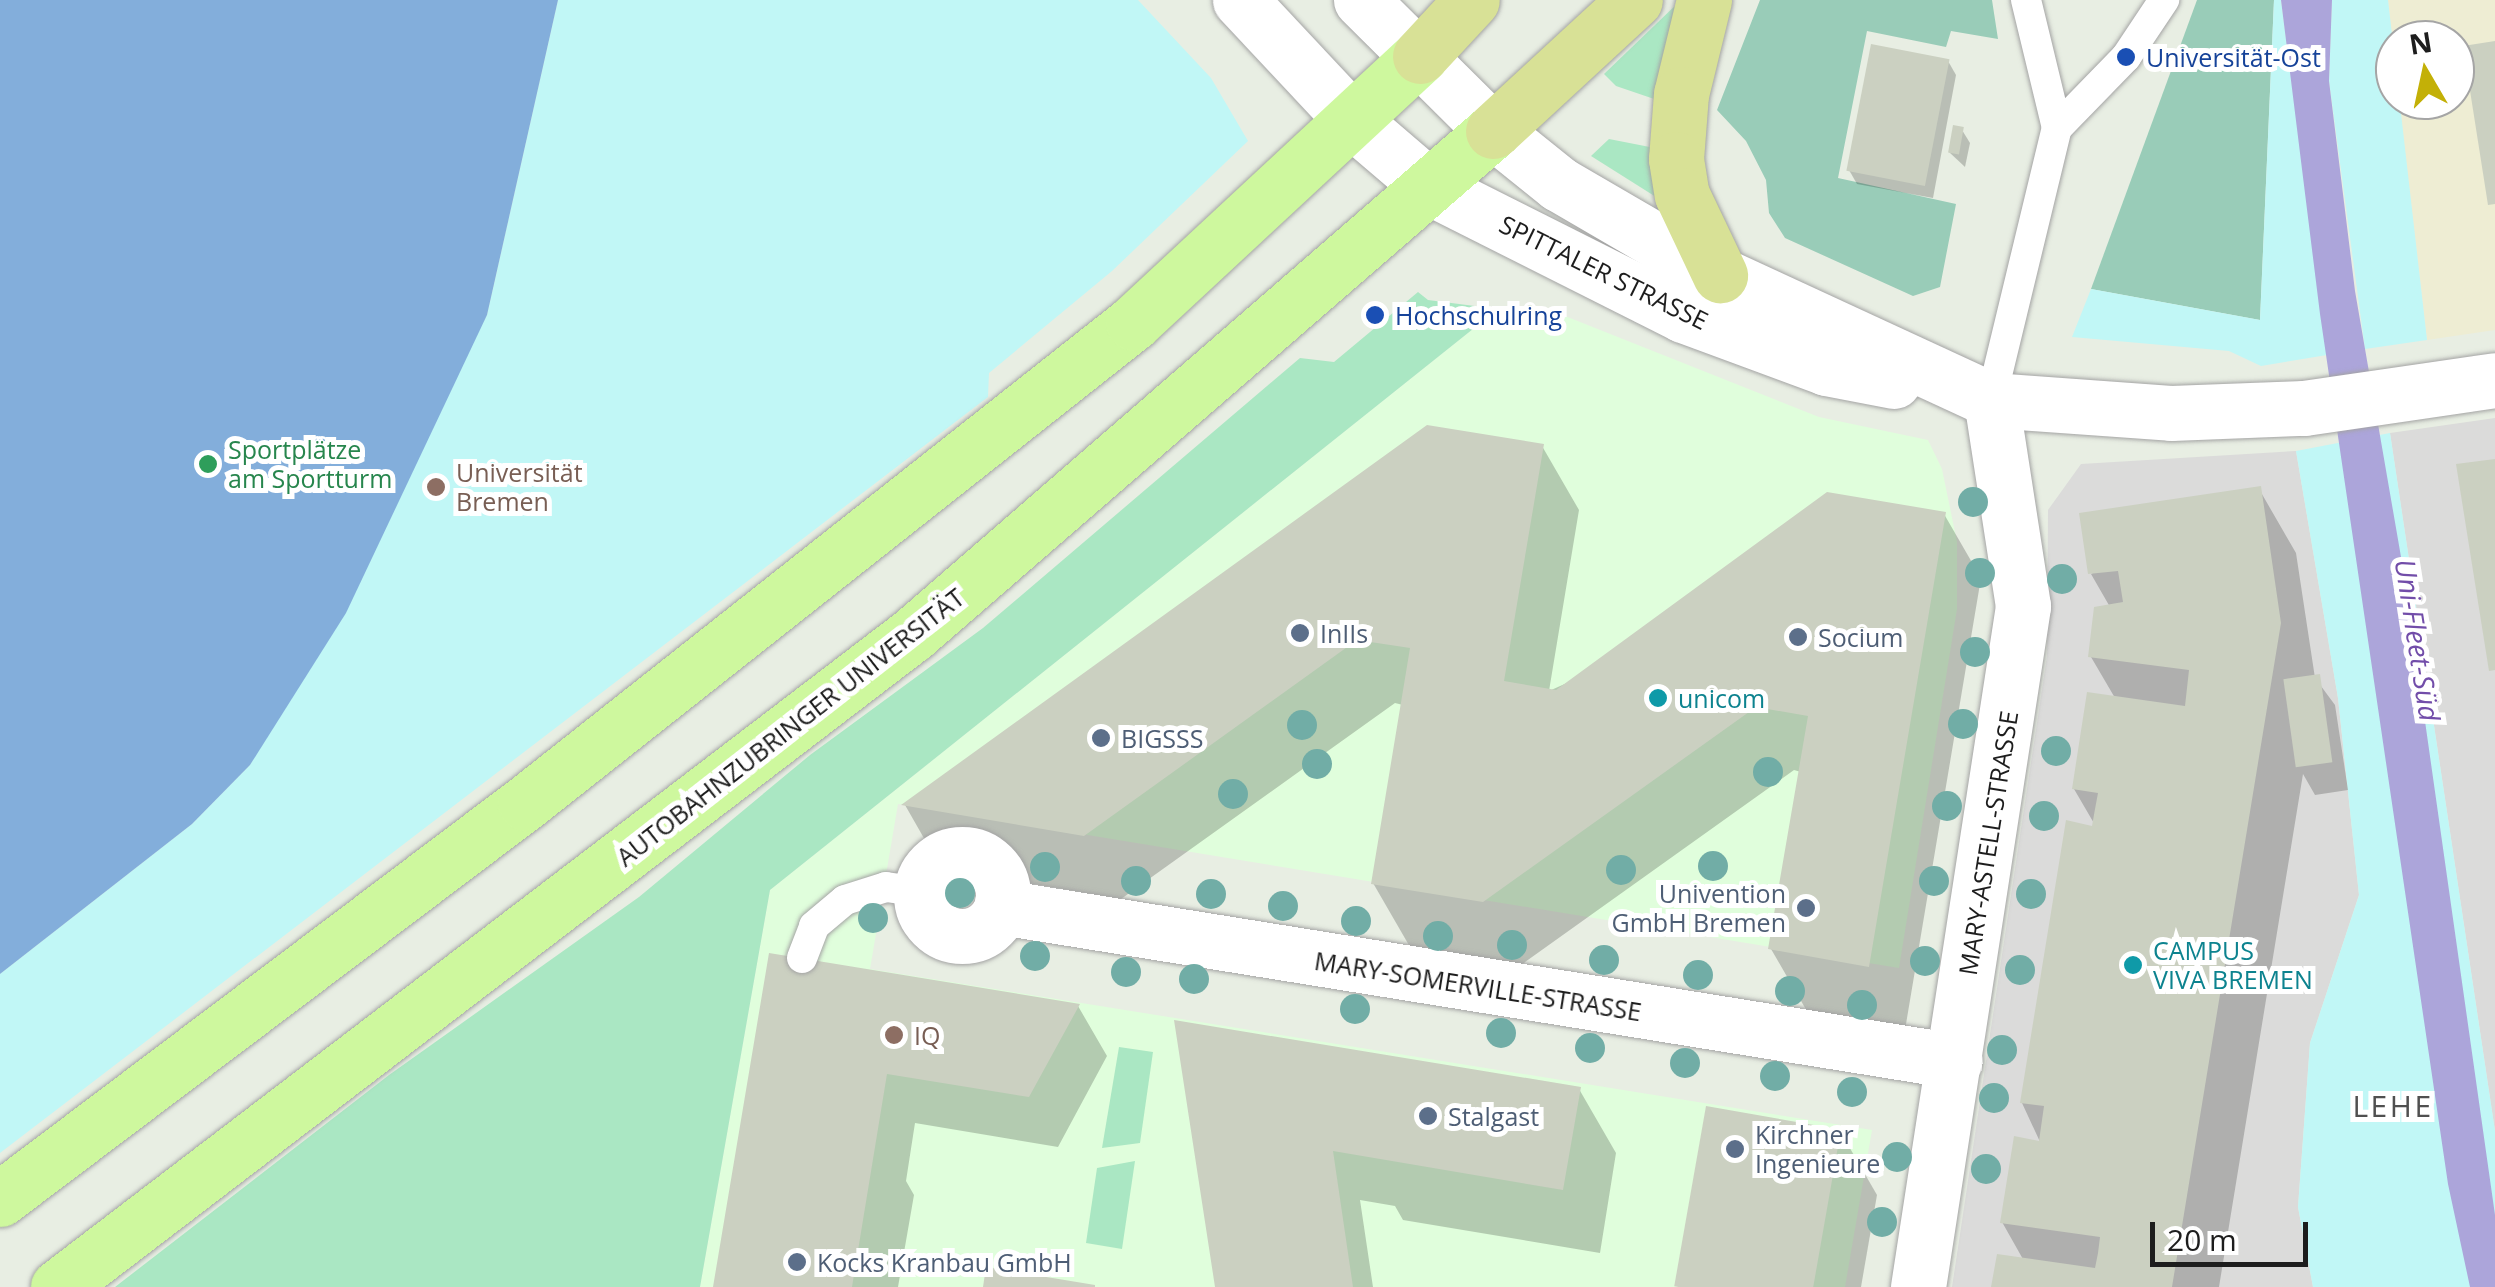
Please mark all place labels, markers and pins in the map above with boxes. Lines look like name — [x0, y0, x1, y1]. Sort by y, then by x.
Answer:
place label: Universität-Ost — [2146, 42, 2321, 72]
marker: Universität-Ost — [2115, 46, 2137, 68]
place label: Hochschulring — [1395, 300, 1562, 330]
marker: Hochschulring — [1364, 304, 1386, 326]
place label: Sportplätze am Sportturm — [228, 435, 392, 494]
marker: Sportplätze am Sportturm — [197, 453, 219, 475]
place label: Universität Bremen — [456, 458, 583, 517]
marker: Universität Bremen — [425, 476, 447, 498]
place label: InIIs — [1320, 618, 1368, 648]
marker: InIIs — [1289, 622, 1311, 644]
place label: Socium — [1818, 622, 1904, 652]
marker: Socium — [1787, 626, 1809, 648]
place label: unicom — [1678, 683, 1765, 713]
marker: unicom — [1647, 687, 1669, 709]
place label: BIGSSS — [1121, 723, 1203, 753]
marker: BIGSSS — [1090, 727, 1112, 749]
place label: Univention GmbH Bremen — [1612, 879, 1786, 938]
marker: Univention GmbH Bremen — [1795, 897, 1817, 919]
place label: CAMPUS VIVA BREMEN — [2153, 936, 2313, 995]
marker: CAMPUS VIVA BREMEN — [2122, 954, 2144, 976]
place label: IQ — [914, 1020, 940, 1050]
marker: IQ — [883, 1024, 905, 1046]
place label: Stalgast — [1448, 1101, 1539, 1131]
marker: Stalgast — [1417, 1105, 1439, 1127]
place label: Kirchner Ingenieure — [1755, 1120, 1880, 1179]
marker: Kirchner Ingenieure — [1724, 1138, 1746, 1160]
place label: Kocks Kranbau GmbH — [817, 1247, 1072, 1277]
marker: Kocks Kranbau GmbH — [786, 1251, 808, 1273]

